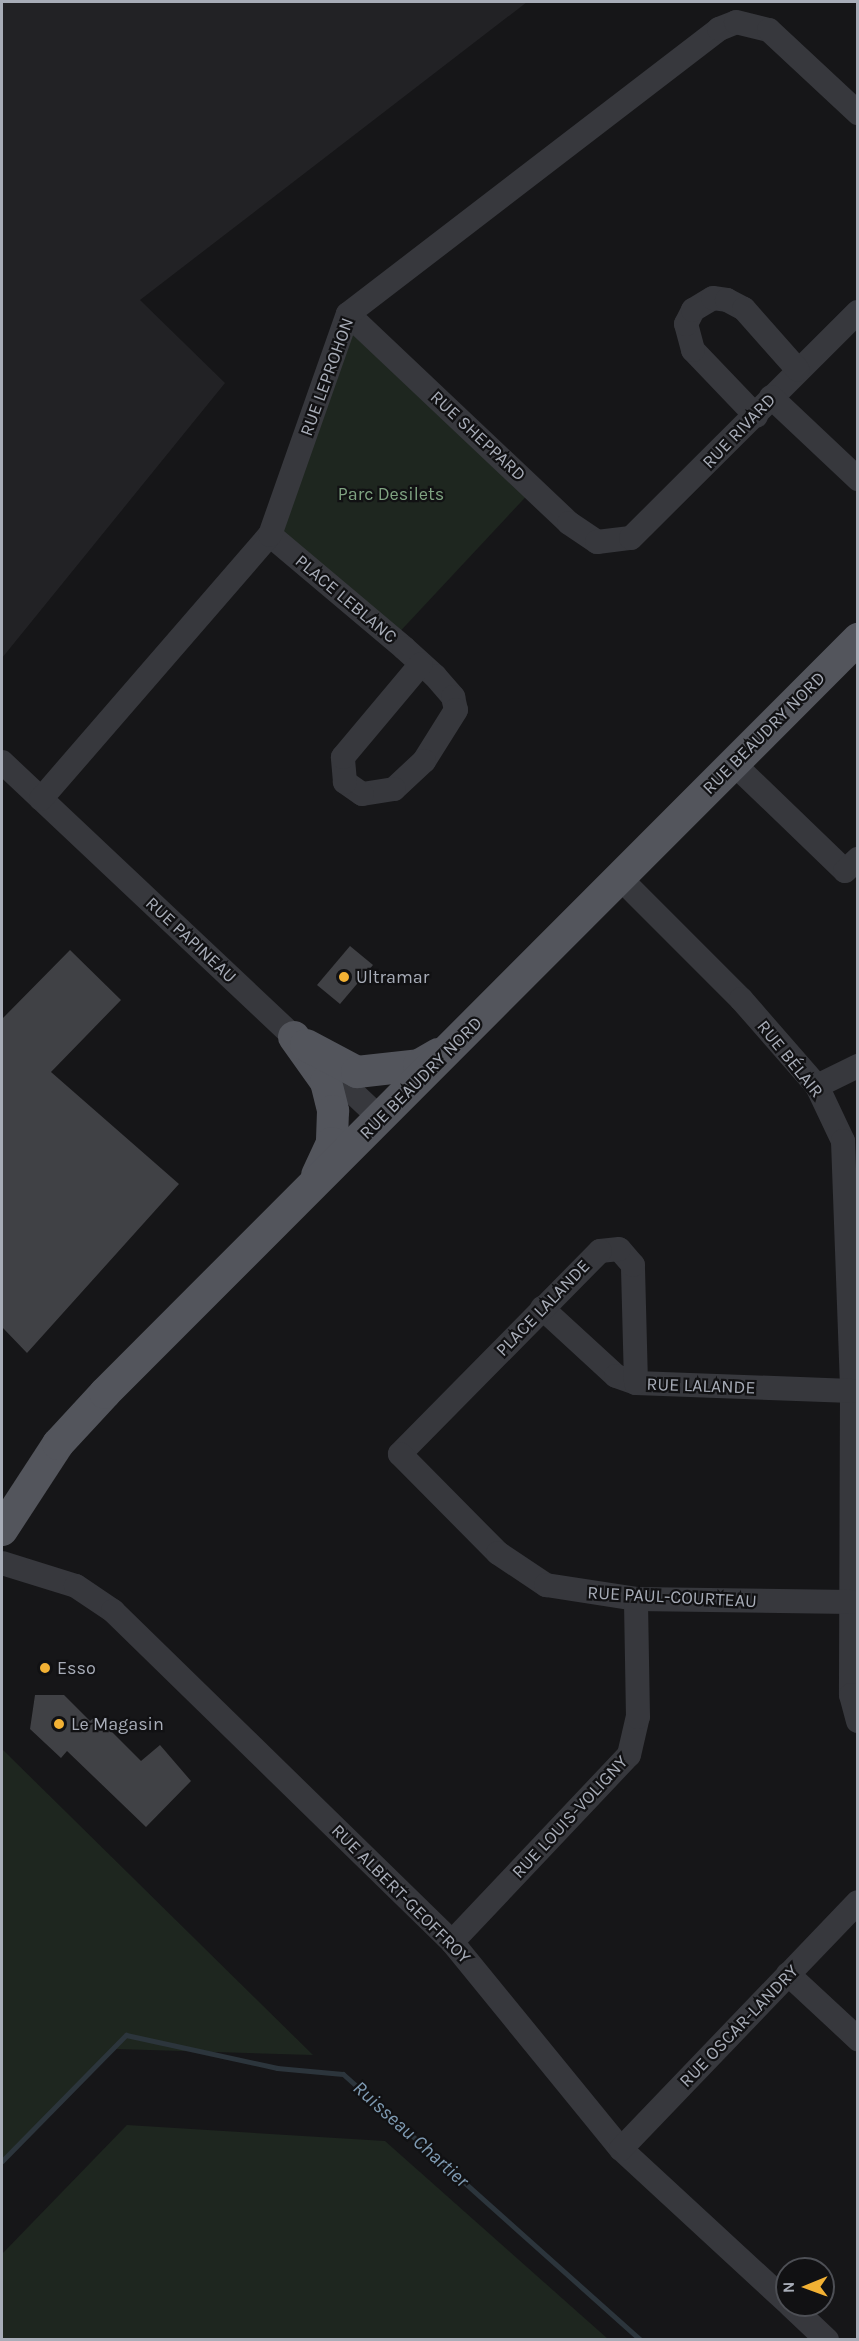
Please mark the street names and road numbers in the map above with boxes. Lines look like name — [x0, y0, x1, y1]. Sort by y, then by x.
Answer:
street label: RUE LEPROHON — [296, 315, 358, 439]
street label: RUE SHEPPARD — [426, 386, 530, 486]
street label: RUE RIVARD — [698, 389, 780, 473]
street label: PLACE LEBLANC — [291, 550, 401, 648]
street label: RUE BEAUDRY NORD — [698, 667, 830, 799]
street label: RUE PAPINEAU — [141, 892, 241, 988]
street label: RUE BEAUDRY NORD — [355, 1012, 487, 1144]
street label: RUE BÉLAIR — [752, 1016, 828, 1102]
street label: PLACE LALANDE — [491, 1255, 595, 1361]
street label: RUE LALANDE — [646, 1373, 756, 1399]
street label: RUE PAUL-COURTEAU — [587, 1582, 757, 1612]
street label: RUE LOUIS-VOLIGNY — [508, 1751, 632, 1883]
street label: RUE ALBERT-GEOFFROY — [327, 1820, 475, 1968]
street label: RUE OSCAR-LANDRY — [675, 1960, 803, 2092]

